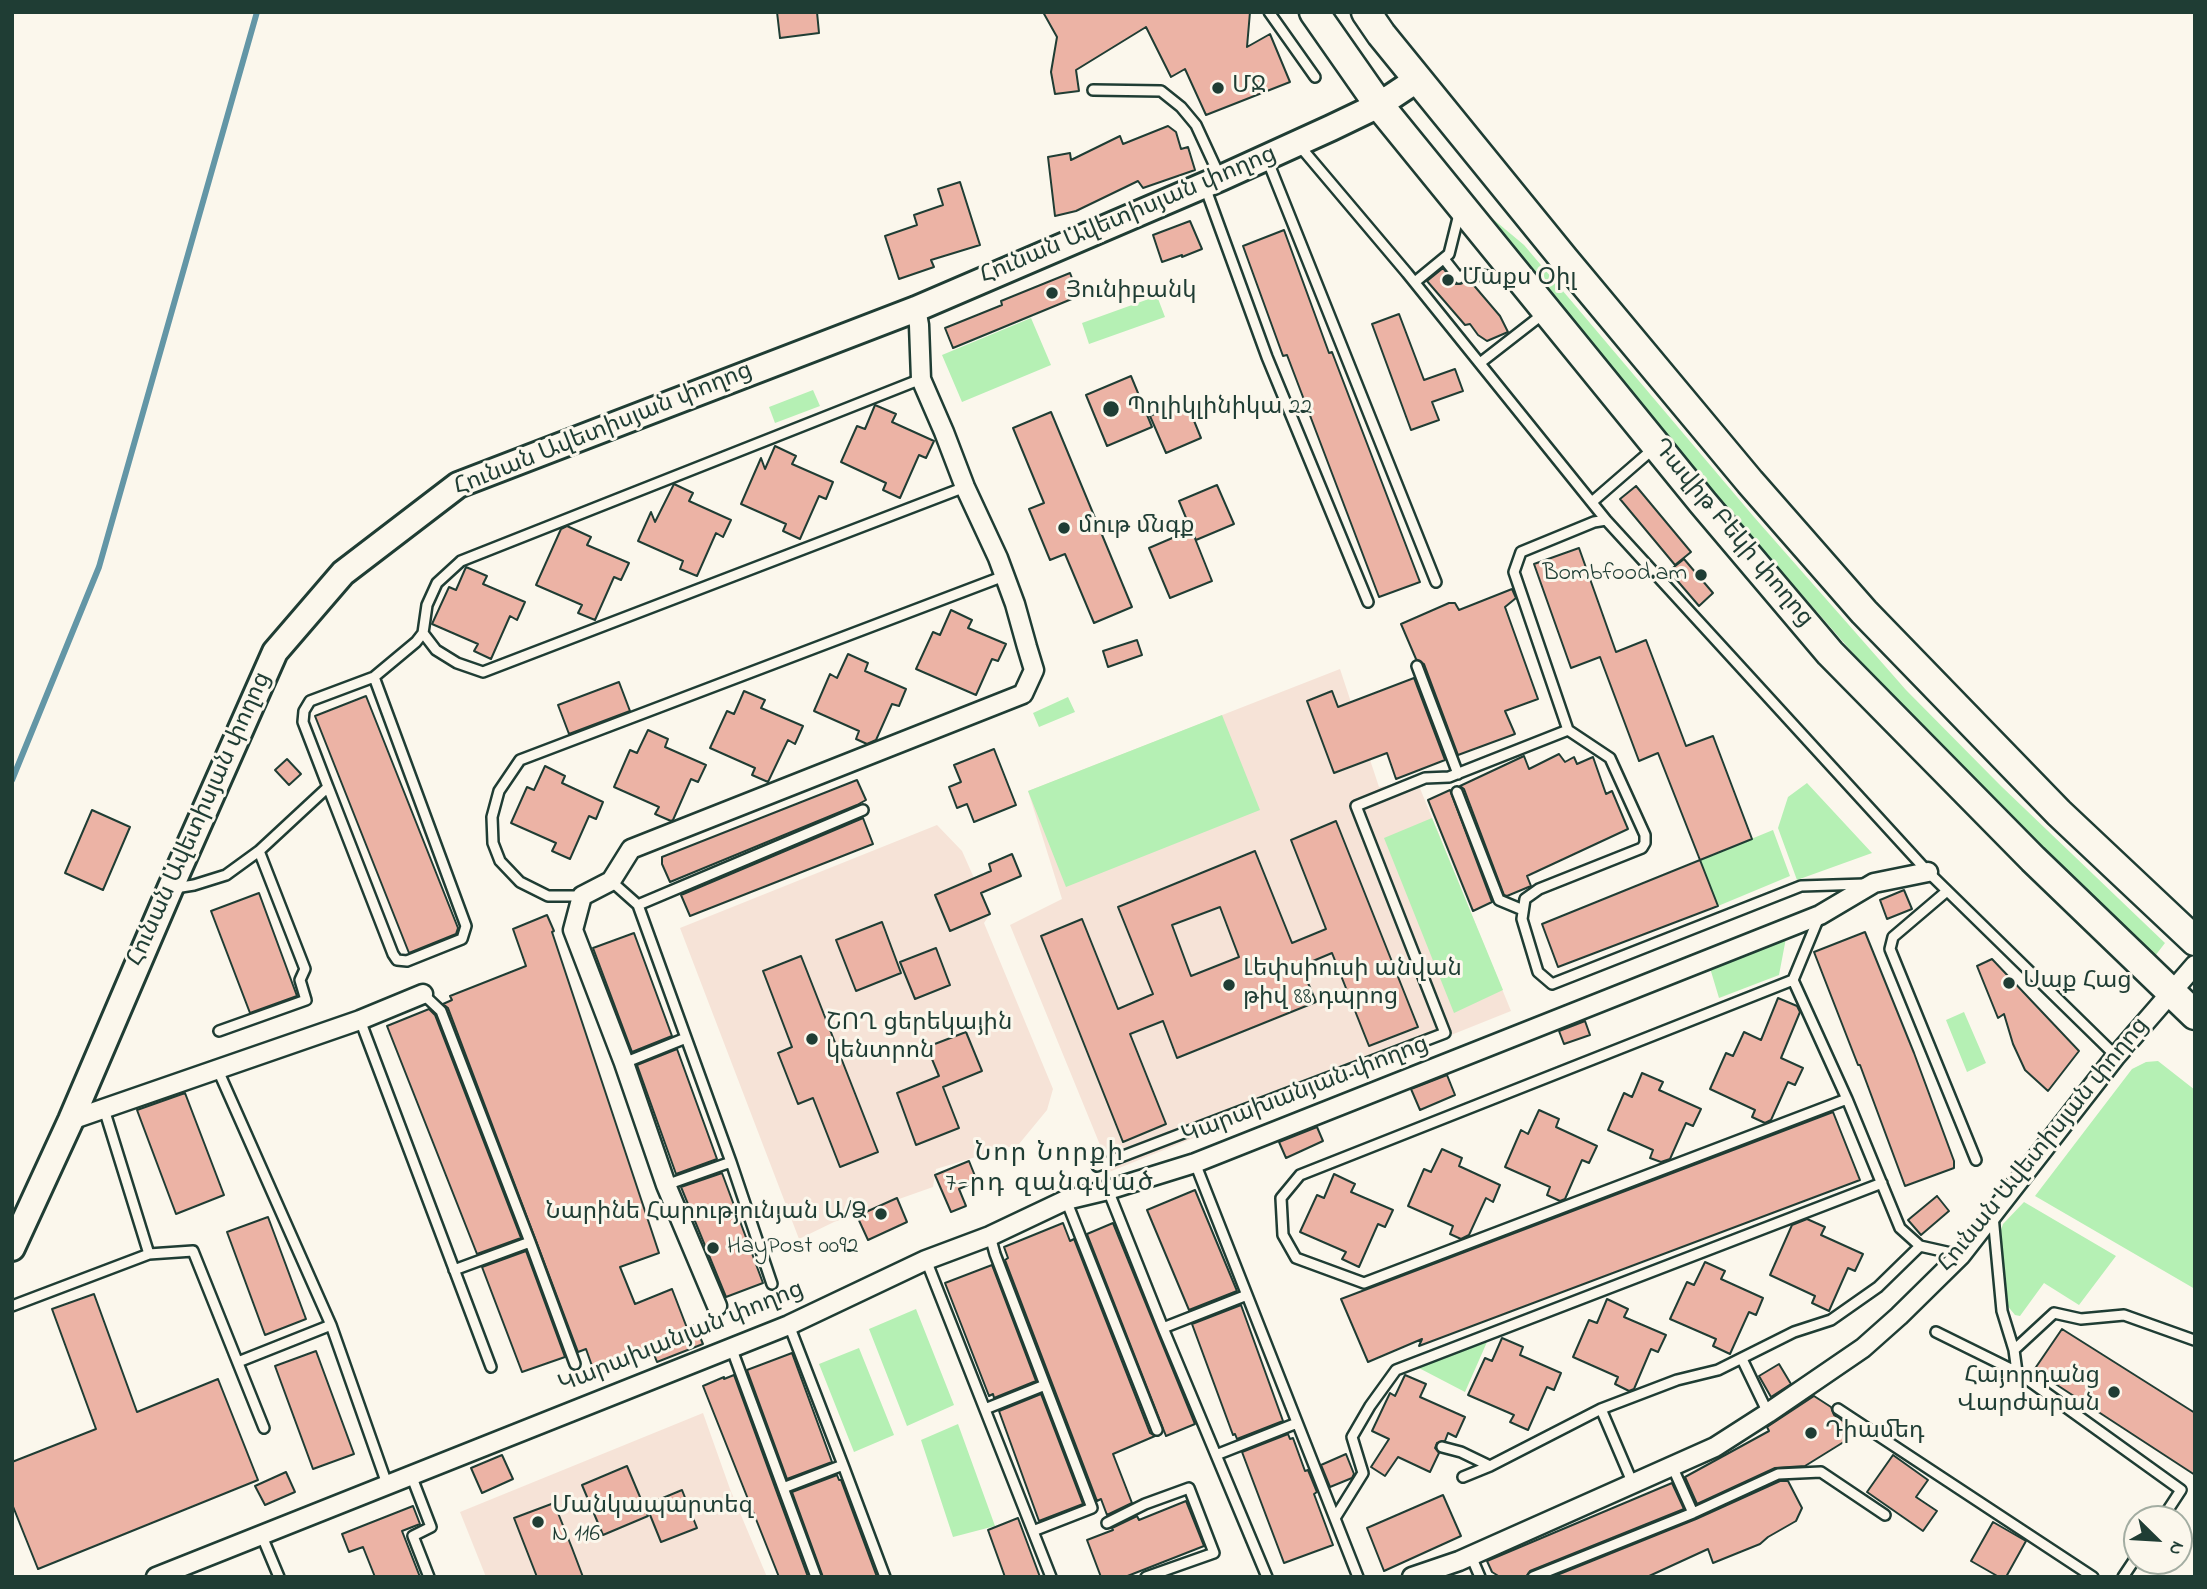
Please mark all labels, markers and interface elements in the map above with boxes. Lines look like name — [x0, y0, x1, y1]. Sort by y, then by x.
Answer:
place label: ՄՋ — [1232, 74, 1266, 102]
marker: ՄՋ — [1210, 80, 1226, 96]
street label: Հունան Ավետիսյան փողոց — [977, 141, 1281, 293]
place label: Մաքս Օիլ — [1462, 266, 1577, 294]
marker: Մաքս Օիլ — [1440, 272, 1456, 288]
place label: Յունիբանկ — [1066, 279, 1197, 307]
marker: Յունիբանկ — [1044, 285, 1060, 301]
street label: Հունան Ավետիսյան փողոց — [451, 358, 757, 504]
place label: Պոլիկլինիկա 22 — [1127, 395, 1312, 423]
marker: Պոլիկլինիկա 22 — [1101, 399, 1121, 419]
street label: Դավիթ Բեկի փողոց — [1644, 434, 1818, 634]
place label: մութ մնգք — [1078, 514, 1195, 542]
marker: մութ մնգք — [1056, 520, 1072, 536]
place label: Bombfood.am — [1542, 561, 1687, 589]
marker: Bombfood.am — [1693, 567, 1709, 583]
street label: Հունան Ավետիսյան փողոց — [123, 668, 279, 972]
place label: Լեփսիուսի անվան թիվ 88 դպրոց — [1243, 957, 1462, 1013]
place label: Սաք Հաց — [2023, 969, 2132, 997]
marker: Սաք Հաց — [2001, 975, 2017, 991]
marker: Լեփսիուսի անվան թիվ 88 դպրոց — [1221, 977, 1237, 993]
place label: ՇՈՂ ցերեկային կենտրոն — [826, 1011, 1012, 1067]
street label: Հունան Ավետիսյան փողոց — [1933, 1013, 2157, 1279]
marker: ՇՈՂ ցերեկային կենտրոն — [804, 1031, 820, 1047]
street label: Կարախանյան փողոց — [1179, 1032, 1433, 1152]
district label: Նոր Նորքի 7-րդ զանգված — [947, 1140, 1153, 1202]
place label: Նարինե Հարությունյան Ա/Ձ — [546, 1200, 867, 1228]
marker: Նարինե Հարությունյան Ա/Ձ — [873, 1206, 889, 1222]
place label: HayPost 0092 — [727, 1234, 858, 1262]
marker: HayPost 0092 — [705, 1240, 721, 1256]
street label: Կարախանյան փողոց — [555, 1277, 809, 1401]
place label: Հայորդանց Վարժարան — [1957, 1364, 2100, 1420]
marker: Հայորդանց Վարժարան — [2106, 1384, 2122, 1400]
place label: Դիամեդ — [1825, 1419, 1924, 1447]
marker: Դիամեդ — [1803, 1425, 1819, 1441]
place label: Մանկապարտեզ N 116 — [552, 1494, 753, 1550]
north arrow — [2123, 1505, 2193, 1575]
marker: Մանկապարտեզ N 116 — [530, 1514, 546, 1530]
text: N — [2161, 1537, 2191, 1559]

